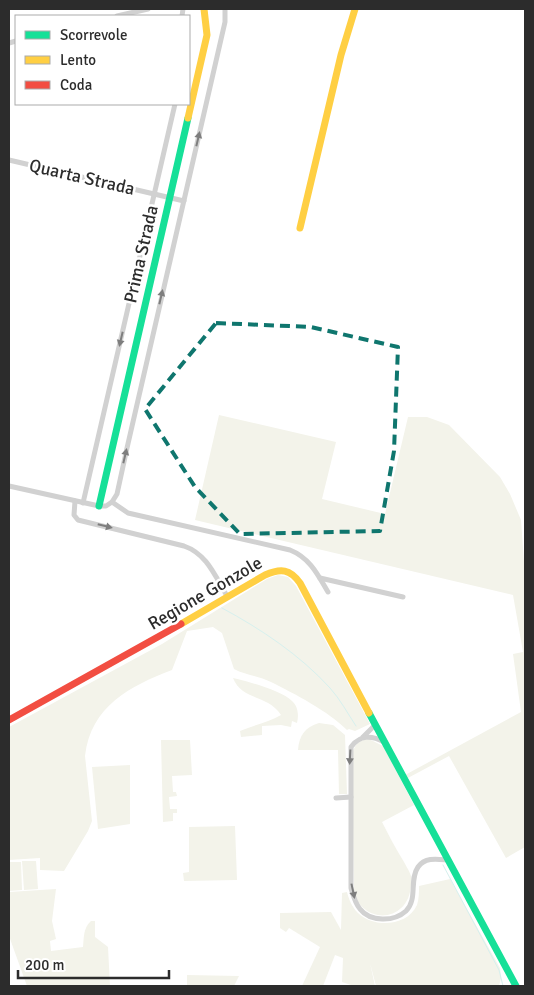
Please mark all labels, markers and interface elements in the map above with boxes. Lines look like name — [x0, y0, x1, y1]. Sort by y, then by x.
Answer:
legend — [15, 15, 190, 105]
text: Scorrevole — [60, 26, 127, 44]
text: Lento — [60, 51, 96, 69]
text: Coda — [60, 76, 92, 94]
one-way arrow — [194, 131, 202, 146]
street label: Quarta Strada — [27, 154, 137, 200]
street label: Prima Strada — [119, 203, 163, 305]
one-way arrow — [157, 290, 165, 305]
one-way arrow — [117, 331, 125, 346]
one-way arrow — [121, 448, 129, 463]
one-way arrow — [97, 522, 112, 530]
street label: Regione Gonzole — [144, 551, 266, 635]
one-way arrow — [346, 750, 354, 766]
one-way arrow — [349, 884, 357, 900]
scale bar — [18, 948, 169, 980]
text: 200 m — [25, 956, 65, 974]

